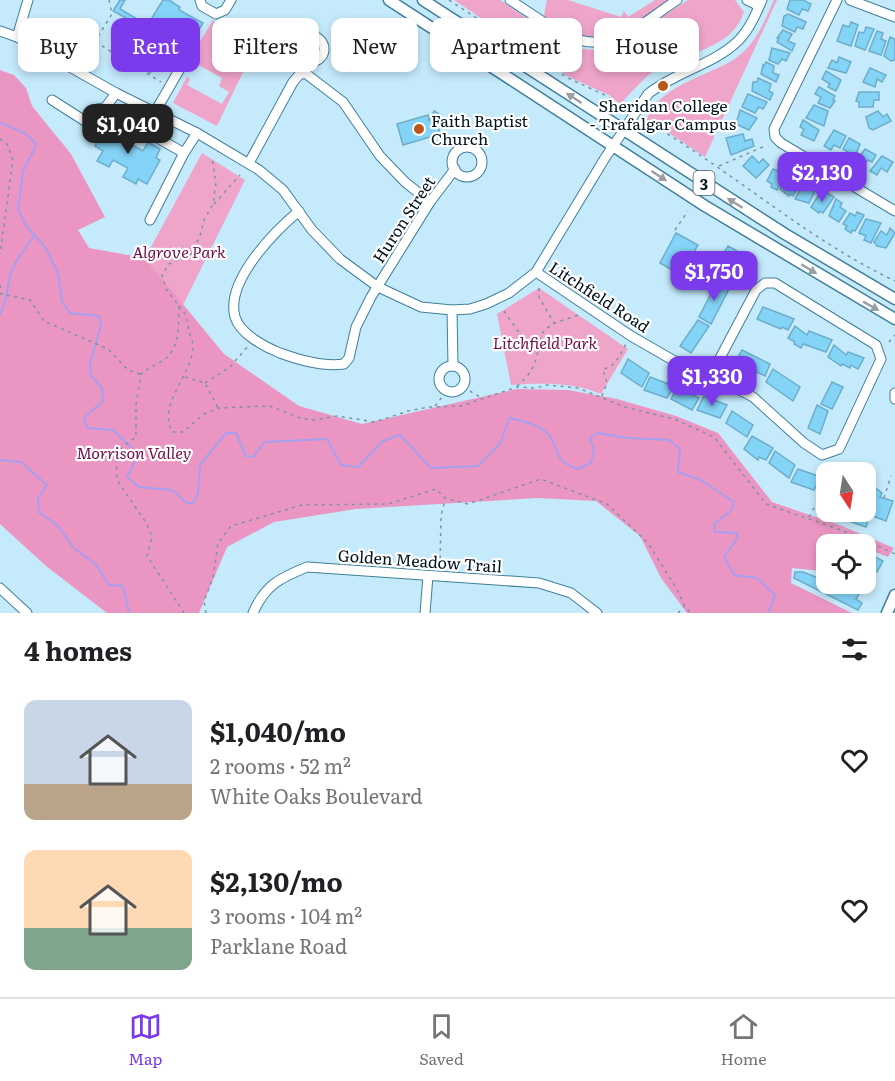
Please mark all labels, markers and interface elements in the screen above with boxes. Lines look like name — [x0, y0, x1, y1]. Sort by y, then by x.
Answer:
chip: Buy — [18, 18, 99, 72]
chip: Rent — [111, 18, 200, 72]
chip: Filters — [212, 18, 319, 72]
chip: New — [331, 18, 418, 72]
chip: Apartment — [430, 18, 582, 72]
chip: House — [594, 18, 699, 72]
marker: Sheridan College - Trafalgar Campus — [656, 79, 670, 93]
one-way arrow — [566, 93, 583, 104]
place label: Sheridan College - Trafalgar Campus — [590, 93, 736, 135]
pin: $1,040 — [79, 104, 177, 155]
text: $1,040 — [96, 108, 160, 138]
place label: Faith Baptist Church — [431, 108, 528, 150]
marker: Faith Baptist Church — [412, 122, 426, 136]
pin: $2,130 — [773, 152, 871, 203]
text: $2,130 — [792, 156, 852, 186]
street label: Huron Street — [366, 170, 440, 267]
one-way arrow — [651, 170, 667, 181]
road number: 3 — [694, 171, 714, 195]
one-way arrow — [727, 198, 743, 209]
park label: Algrove Park — [132, 239, 226, 263]
pin: $1,750 — [665, 251, 763, 302]
street label: Litchfield Road — [545, 255, 655, 338]
text: $1,750 — [685, 255, 743, 285]
one-way arrow — [801, 264, 817, 275]
one-way arrow — [863, 301, 880, 311]
park label: Litchfield Park — [493, 330, 597, 354]
pin: $1,330 — [663, 356, 761, 407]
text: $1,330 — [682, 360, 742, 390]
park label: Morrison Valley — [77, 440, 191, 464]
north arrow — [816, 462, 876, 522]
map controls — [816, 462, 876, 594]
button: locate — [816, 534, 876, 594]
street label: Golden Meadow Trail — [337, 542, 503, 578]
text: 4 homes — [24, 630, 132, 669]
icon: filters — [838, 633, 871, 666]
text: $1,040/mo — [210, 711, 346, 750]
icon: home — [72, 724, 144, 796]
icon: heart — [838, 744, 871, 777]
text: 2 rooms · 52 m² — [210, 750, 351, 780]
text: White Oaks Boulevard — [210, 780, 422, 810]
text: $2,130/mo — [210, 861, 343, 900]
icon: home — [72, 874, 144, 946]
icon: heart — [838, 894, 871, 927]
text: 3 rooms · 104 m² — [210, 900, 362, 930]
text: Parklane Road — [210, 930, 347, 960]
tab: Map — [128, 1010, 162, 1070]
tab: Saved — [419, 1010, 464, 1070]
tab: Home — [720, 1010, 767, 1070]

